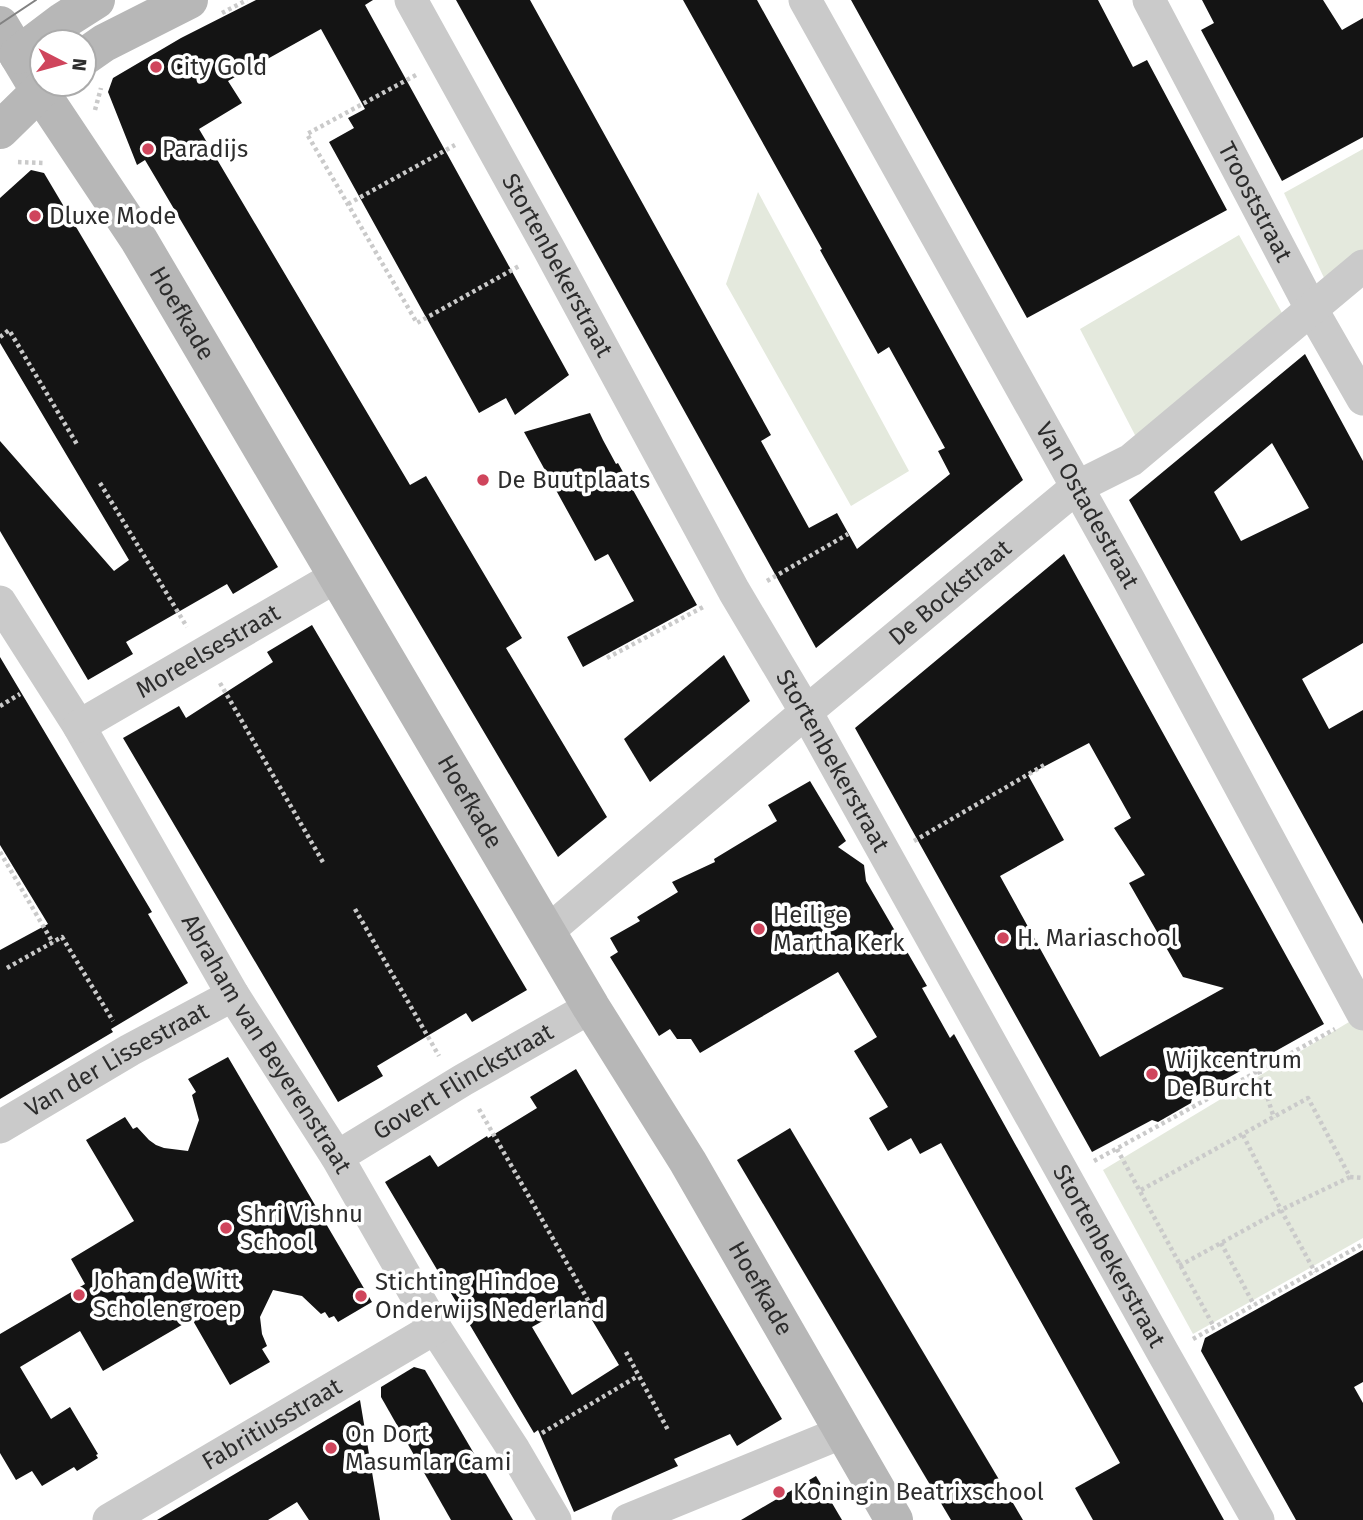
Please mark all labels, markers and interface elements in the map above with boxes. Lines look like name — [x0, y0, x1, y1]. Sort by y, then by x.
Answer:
north arrow — [28, 28, 98, 98]
place label: City Gold — [170, 53, 267, 81]
text: N — [67, 57, 92, 72]
marker: City Gold — [148, 59, 164, 75]
place label: Paradijs — [162, 135, 248, 163]
street label: Trooststraat — [1212, 137, 1298, 267]
marker: Paradijs — [140, 141, 156, 157]
street label: Stortenbekerstraat — [496, 169, 619, 362]
place label: Dluxe Mode — [49, 202, 176, 230]
marker: Dluxe Mode — [27, 208, 43, 224]
street label: Hoefkade — [144, 261, 221, 365]
street label: Van Ostadestraat — [1030, 418, 1145, 594]
place label: De Buutplaats — [497, 466, 650, 494]
marker: De Buutplaats — [475, 472, 491, 488]
street label: De Bockstraat — [883, 533, 1017, 651]
street label: Moreelsestraat — [131, 598, 285, 704]
street label: Stortenbekerstraat — [770, 665, 895, 857]
street label: Hoefkade — [432, 750, 508, 854]
place label: Heilige Martha Kerk — [773, 901, 905, 957]
street label: Abraham van Beyerenstraat — [176, 909, 357, 1178]
marker: Heilige Martha Kerk — [751, 921, 767, 937]
place label: H. Mariaschool — [1017, 924, 1178, 952]
marker: H. Mariaschool — [995, 930, 1011, 946]
street label: Van der Lissestraat — [20, 997, 214, 1123]
street label: Govert Flinckstraat — [368, 1017, 558, 1146]
place label: Wijkcentrum De Burcht — [1166, 1046, 1302, 1102]
marker: Wijkcentrum De Burcht — [1144, 1066, 1160, 1082]
street label: Stortenbekerstraat — [1047, 1160, 1171, 1352]
place label: Shri Vishnu School — [240, 1200, 363, 1256]
marker: Shri Vishnu School — [218, 1220, 234, 1236]
street label: Hoefkade — [723, 1236, 799, 1340]
place label: Johan de Witt Scholengroep — [93, 1267, 242, 1323]
place label: Stichting Hindoe Onderwijs Nederland — [375, 1268, 605, 1324]
marker: Johan de Witt Scholengroep — [71, 1287, 87, 1303]
marker: Stichting Hindoe Onderwijs Nederland — [353, 1288, 369, 1304]
street label: Fabritiusstraat — [197, 1372, 347, 1476]
place label: On Dort Masumlar Cami — [345, 1420, 511, 1476]
marker: On Dort Masumlar Cami — [323, 1440, 339, 1456]
place label: Koningin Beatrixschool — [793, 1478, 1044, 1506]
marker: Koningin Beatrixschool — [771, 1484, 787, 1500]

